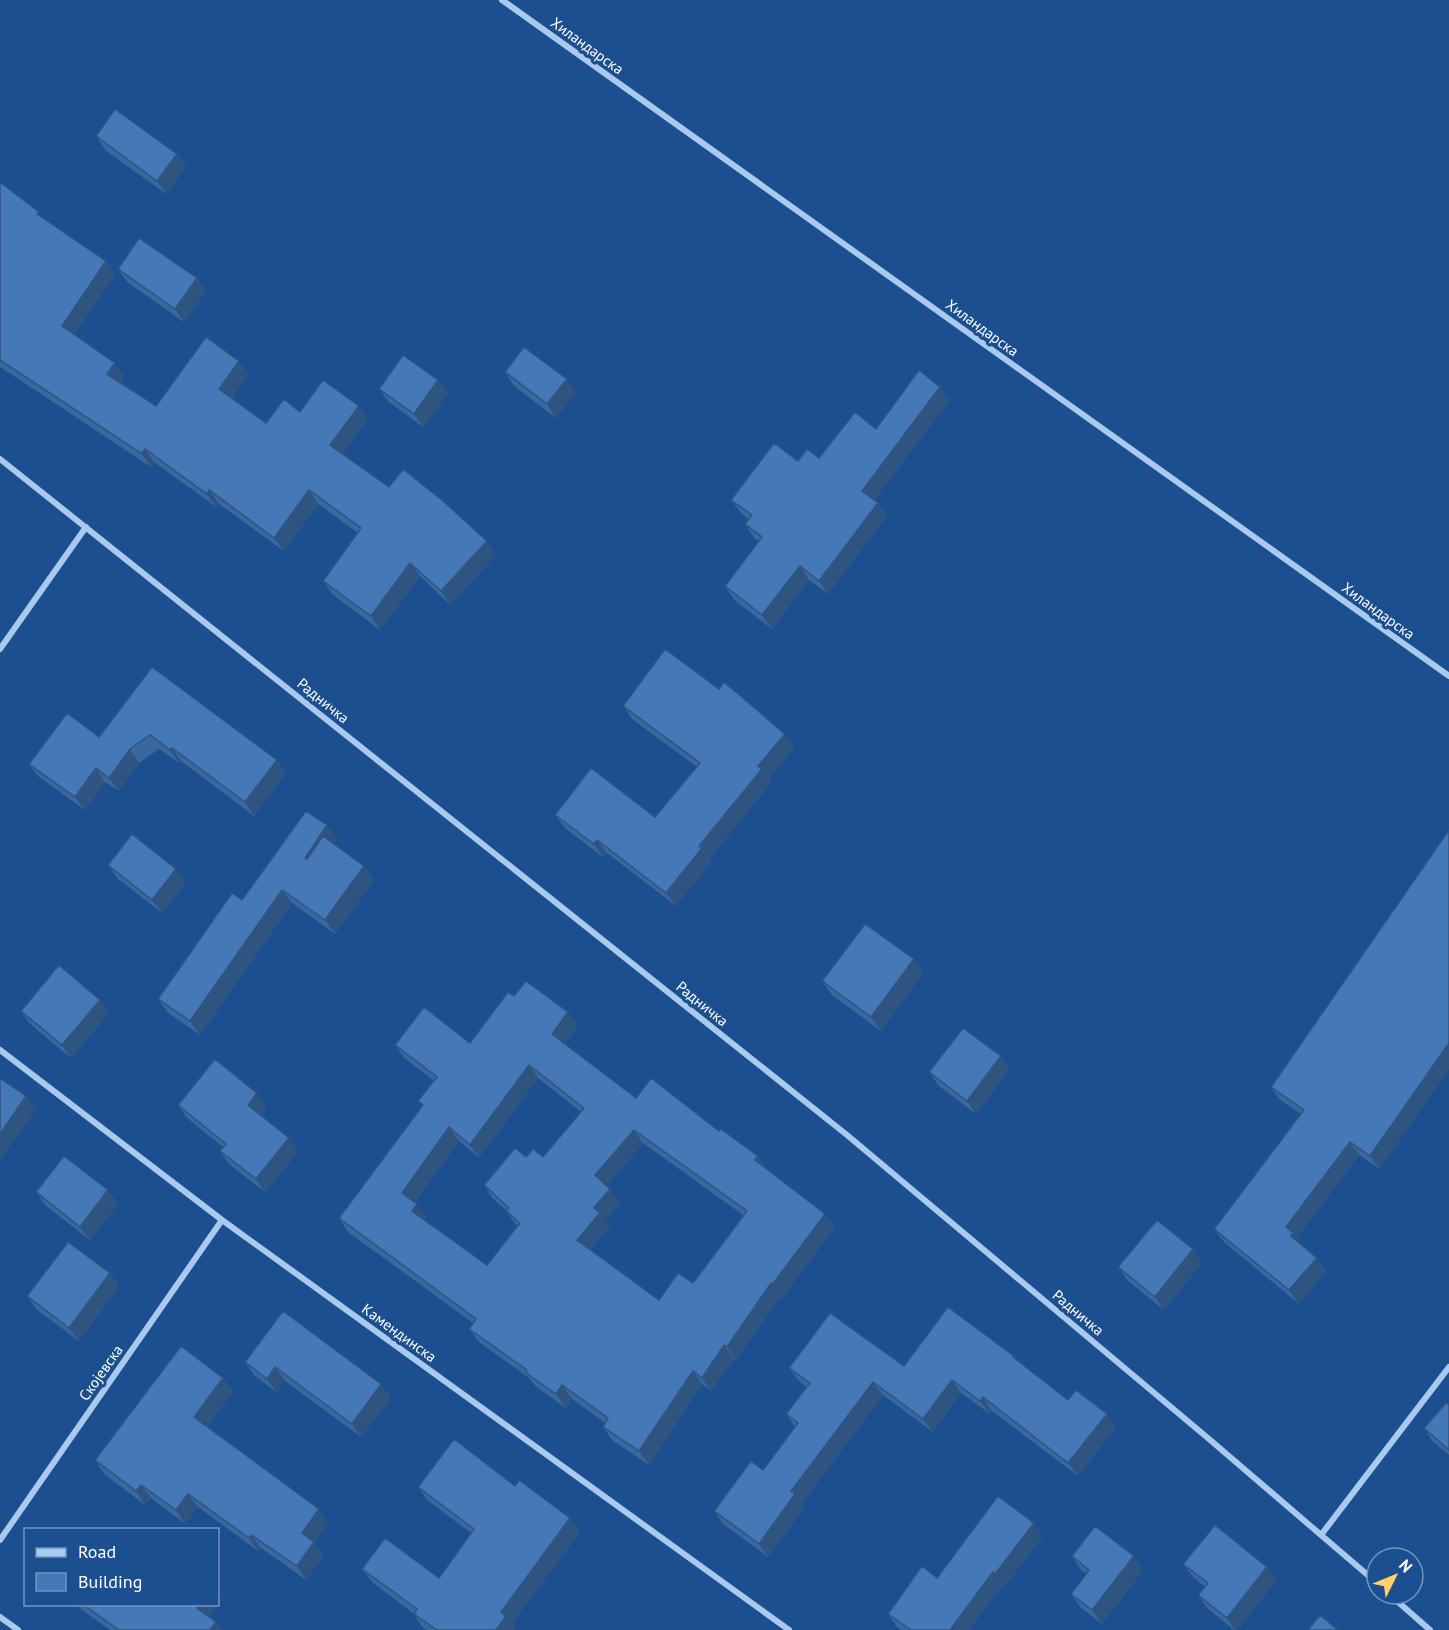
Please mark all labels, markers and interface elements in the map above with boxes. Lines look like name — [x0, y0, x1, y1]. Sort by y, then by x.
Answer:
street label: Хиландарска — [547, 13, 628, 78]
street label: Хиландарска — [942, 295, 1023, 360]
street label: Хиландарска — [1338, 578, 1419, 643]
street label: Радничка — [293, 674, 353, 727]
street label: Радничка — [672, 977, 732, 1030]
street label: Радничка — [1049, 1286, 1108, 1340]
street label: Камендинска — [358, 1299, 440, 1366]
street label: Скојевска — [74, 1341, 127, 1404]
legend — [24, 1528, 219, 1606]
text: Road — [78, 1540, 116, 1563]
north arrow — [1365, 1546, 1425, 1606]
text: N — [1395, 1555, 1417, 1576]
text: Building — [78, 1570, 142, 1593]

